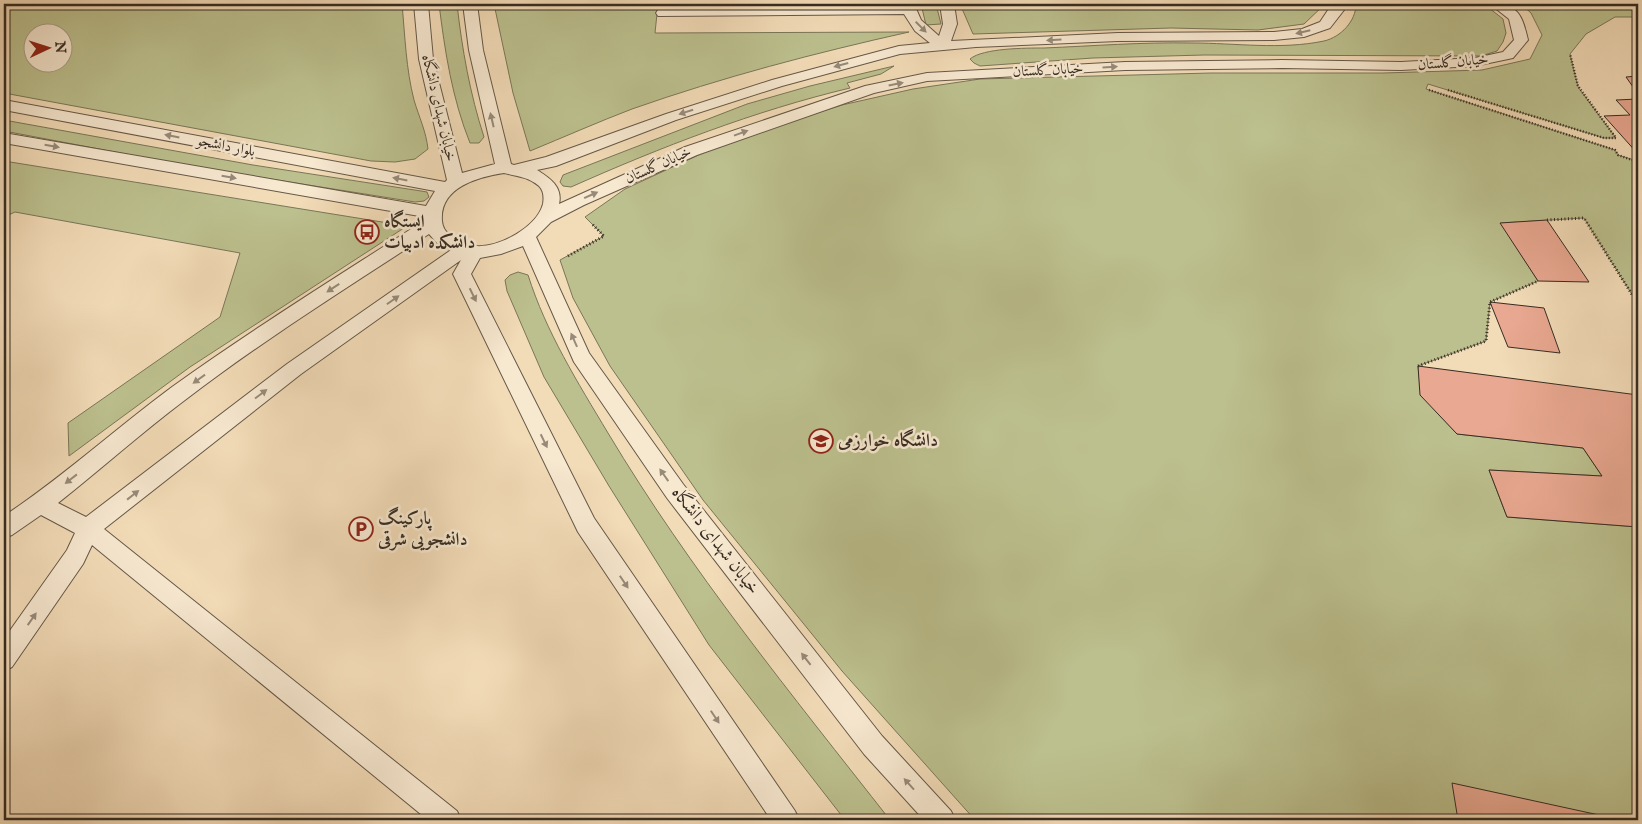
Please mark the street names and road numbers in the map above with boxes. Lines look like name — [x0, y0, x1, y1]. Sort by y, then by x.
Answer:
street label: خیابان گلستان — [1417, 49, 1489, 75]
street label: خیابان شهدای دانشگاه — [417, 52, 462, 163]
street label: خیابان گلستان — [1012, 59, 1084, 81]
street label: بلوار دانشجو — [193, 131, 257, 161]
street label: خیابان گلستان — [622, 142, 694, 188]
street label: خیابان شهدای دانشگاه — [666, 481, 766, 600]

